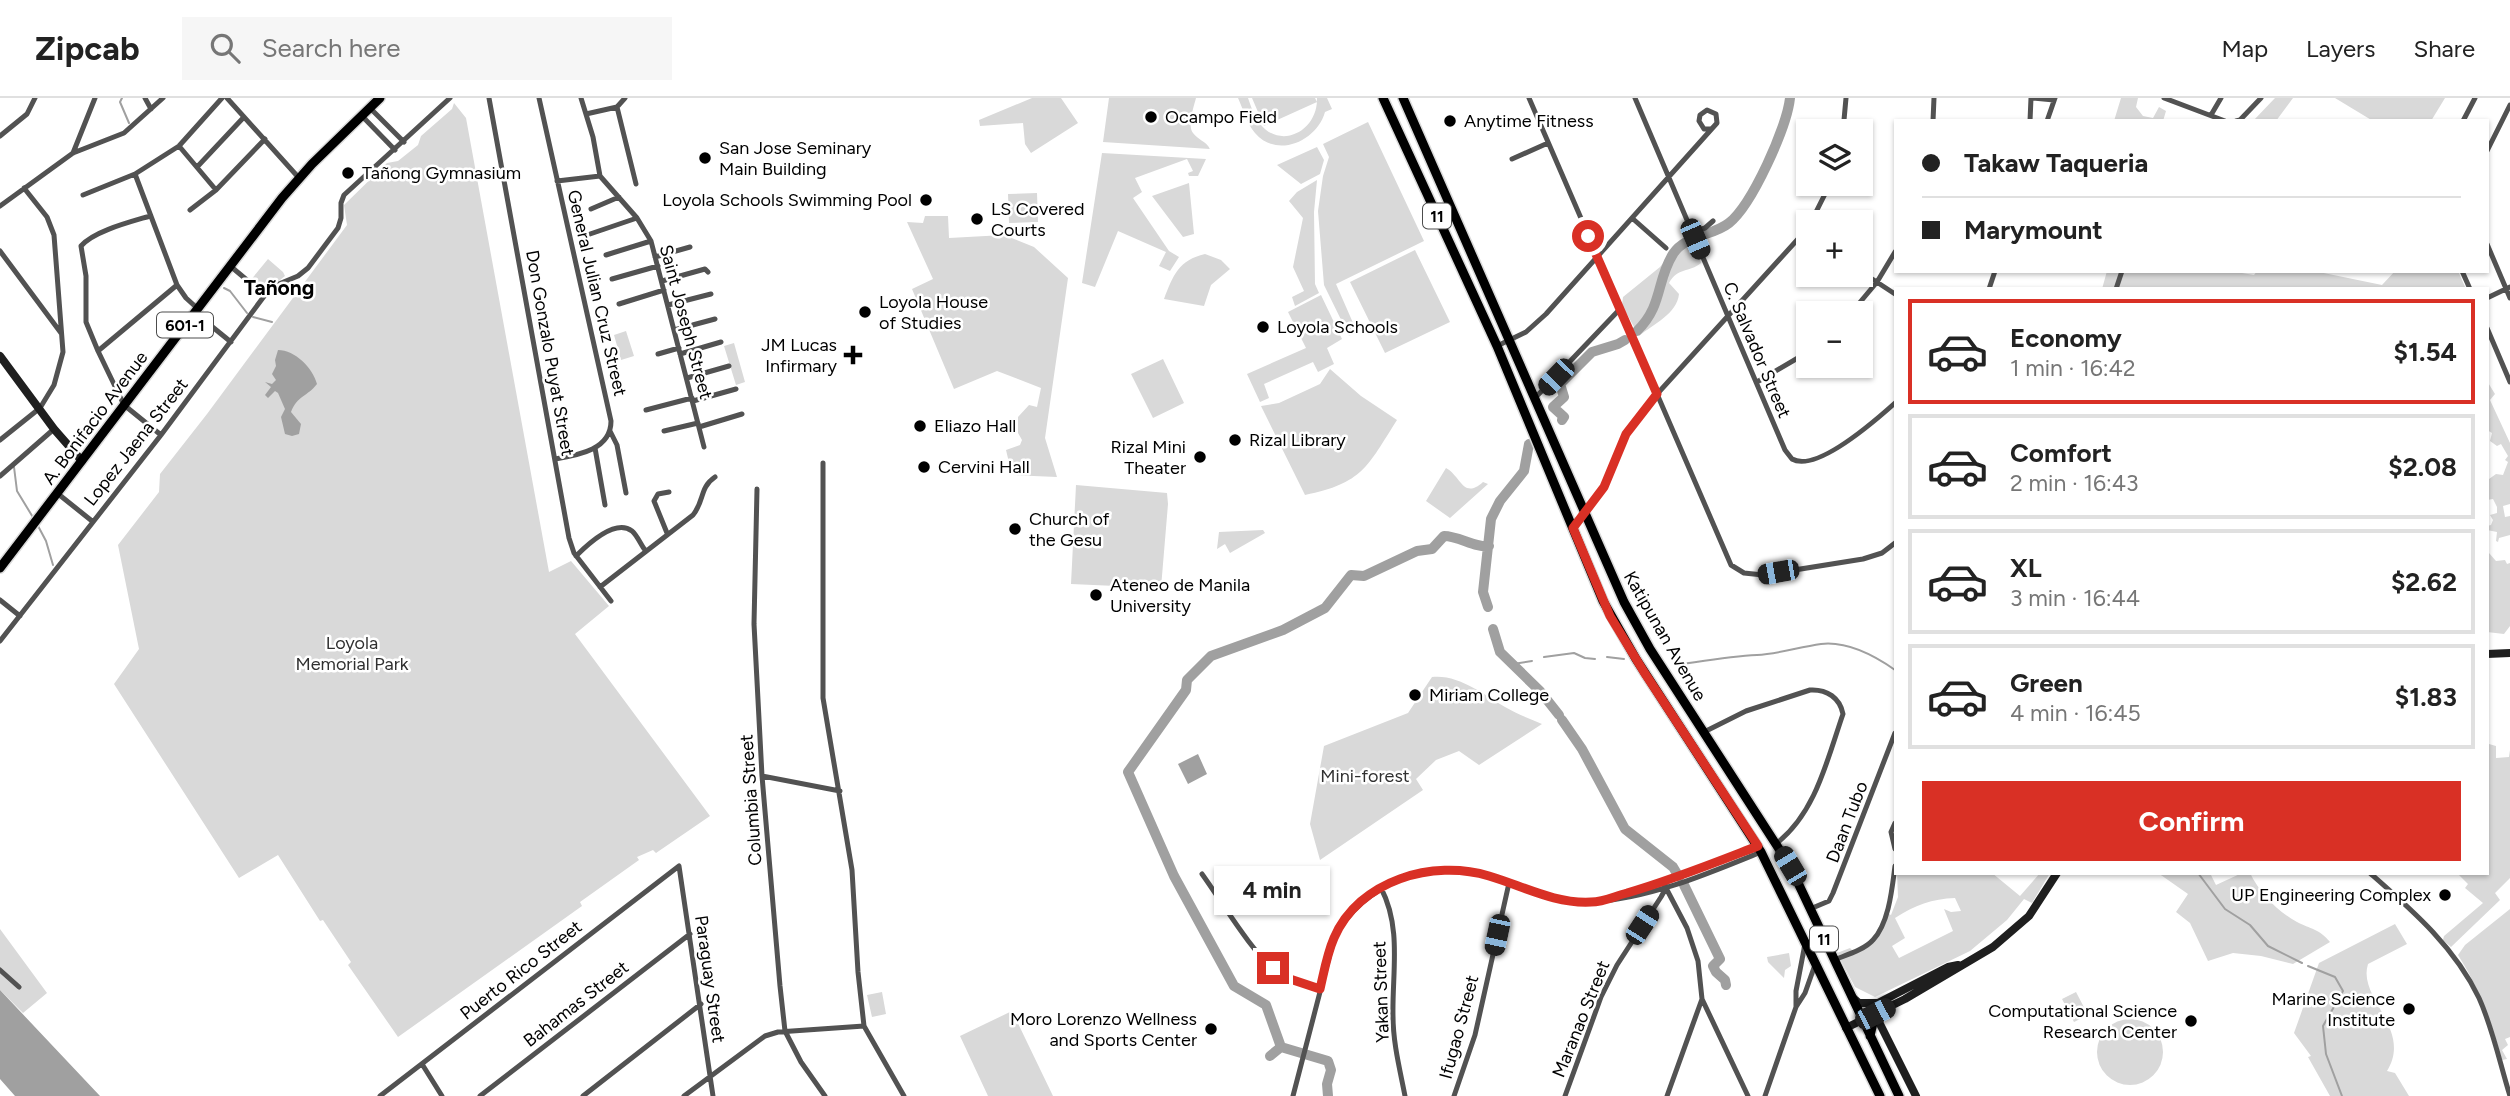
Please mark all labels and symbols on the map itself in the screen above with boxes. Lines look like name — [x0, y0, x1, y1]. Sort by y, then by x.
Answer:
place label: Ocampo Field — [1165, 106, 1277, 128]
marker: Ocampo Field — [1143, 109, 1159, 125]
place label: Anytime Fitness — [1464, 110, 1594, 132]
marker: Anytime Fitness — [1442, 113, 1458, 129]
place label: San Jose Seminary Main Building — [719, 137, 872, 180]
marker: San Jose Seminary Main Building — [697, 150, 713, 166]
place label: Tañong Gymnasium — [362, 162, 521, 184]
marker: Tañong Gymnasium — [340, 165, 356, 181]
street label: General Julian Cruz Street — [563, 188, 631, 398]
place label: Loyola Schools Swimming Pool — [662, 189, 912, 211]
marker: Loyola Schools Swimming Pool — [918, 192, 934, 208]
place label: LS Covered Courts — [991, 198, 1084, 241]
road number: 11 — [1423, 204, 1451, 228]
marker: LS Covered Courts — [969, 211, 985, 227]
car — [1678, 216, 1713, 262]
route start — [1572, 220, 1604, 252]
street label: Saint Joseph Street — [655, 242, 717, 402]
street label: Don Gonzalo Puyat Street — [521, 248, 579, 458]
district label: Tañong — [244, 275, 314, 300]
street label: C. Salvador Street — [1718, 279, 1796, 421]
place label: Loyola House of Studies — [879, 291, 988, 334]
marker: Loyola House of Studies — [857, 304, 873, 320]
road number: 601-1 — [157, 313, 213, 338]
place label: Loyola Schools — [1277, 316, 1398, 338]
marker: Loyola Schools — [1255, 319, 1271, 335]
place label: JM Lucas Infirmary — [761, 334, 838, 377]
marker: JM Lucas Infirmary — [843, 345, 863, 365]
street label: A. Bonifacio Avenue — [38, 347, 152, 489]
car — [1534, 355, 1579, 399]
street label: Lopez Jaena Street — [79, 374, 193, 510]
place label: Eliazo Hall — [934, 415, 1016, 437]
marker: Eliazo Hall — [912, 418, 928, 434]
place label: Rizal Library — [1249, 429, 1346, 451]
marker: Rizal Library — [1227, 432, 1243, 448]
place label: Rizal Mini Theater — [1111, 436, 1186, 479]
marker: Rizal Mini Theater — [1192, 449, 1208, 465]
place label: Cervini Hall — [938, 456, 1030, 478]
marker: Cervini Hall — [916, 459, 932, 475]
place label: Church of the Gesu — [1029, 508, 1110, 551]
marker: Church of the Gesu — [1007, 521, 1023, 537]
car — [1756, 558, 1801, 586]
street label: Katipunan Avenue — [1619, 567, 1711, 705]
place label: Ateneo de Manila University — [1110, 574, 1250, 617]
marker: Ateneo de Manila University — [1088, 587, 1104, 603]
park label: Loyola Memorial Park — [296, 632, 409, 675]
place label: Miriam College — [1429, 684, 1549, 706]
marker: Miriam College — [1407, 687, 1423, 703]
street label: Columbia Street — [735, 733, 767, 866]
park label: Mini-forest — [1320, 765, 1410, 787]
street label: Daan Tubo — [1821, 778, 1873, 866]
car — [1771, 843, 1810, 889]
callout: 4 min — [1215, 866, 1331, 916]
place label: UP Engineering Complex — [2231, 884, 2431, 906]
marker: UP Engineering Complex — [2437, 887, 2453, 903]
car — [1622, 902, 1663, 948]
car — [1483, 912, 1512, 958]
street label: Paraguay Street — [690, 914, 730, 1044]
street label: Puerto Rico Street — [456, 916, 586, 1024]
road number: 11 — [1810, 926, 1838, 952]
street label: Yakan Street — [1368, 941, 1394, 1043]
route end — [1257, 952, 1289, 984]
street label: Bahamas Street — [519, 956, 633, 1052]
street label: Maranao Street — [1548, 957, 1615, 1081]
street label: Ifugao Street — [1435, 972, 1483, 1081]
place label: Marine Science Institute — [2272, 988, 2395, 1031]
car — [1852, 995, 1899, 1033]
place label: Computational Science Research Center — [1988, 1000, 2177, 1043]
marker: Marine Science Institute — [2401, 1001, 2417, 1017]
place label: Moro Lorenzo Wellness and Sports Center — [1010, 1008, 1197, 1051]
marker: Computational Science Research Center — [2183, 1013, 2199, 1029]
marker: Moro Lorenzo Wellness and Sports Center — [1203, 1021, 1219, 1037]

